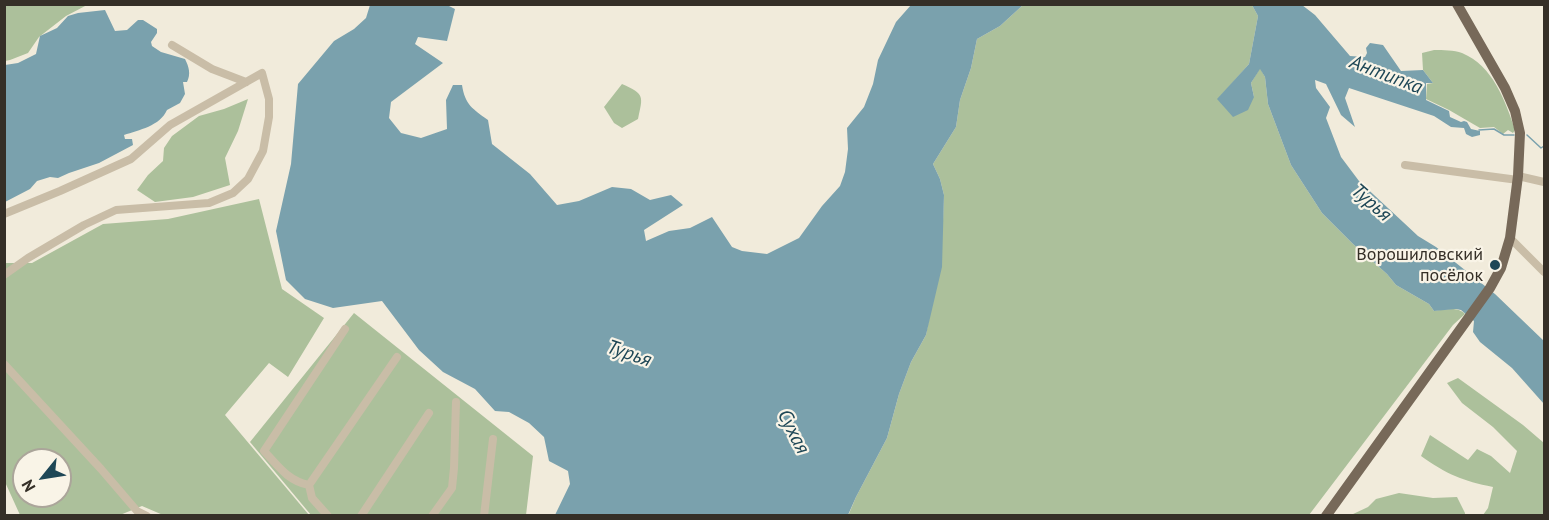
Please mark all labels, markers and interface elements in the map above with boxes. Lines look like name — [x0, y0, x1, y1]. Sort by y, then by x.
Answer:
water label: Антипка — [1346, 50, 1426, 100]
water label: Турья — [1346, 179, 1396, 227]
place label: Ворошиловский посёлок — [1356, 244, 1483, 286]
marker: Ворошиловский посёлок — [1488, 258, 1502, 272]
water label: Турья — [603, 335, 655, 373]
water label: Сухая — [772, 406, 814, 458]
north arrow — [12, 448, 72, 508]
text: N — [17, 476, 39, 496]

